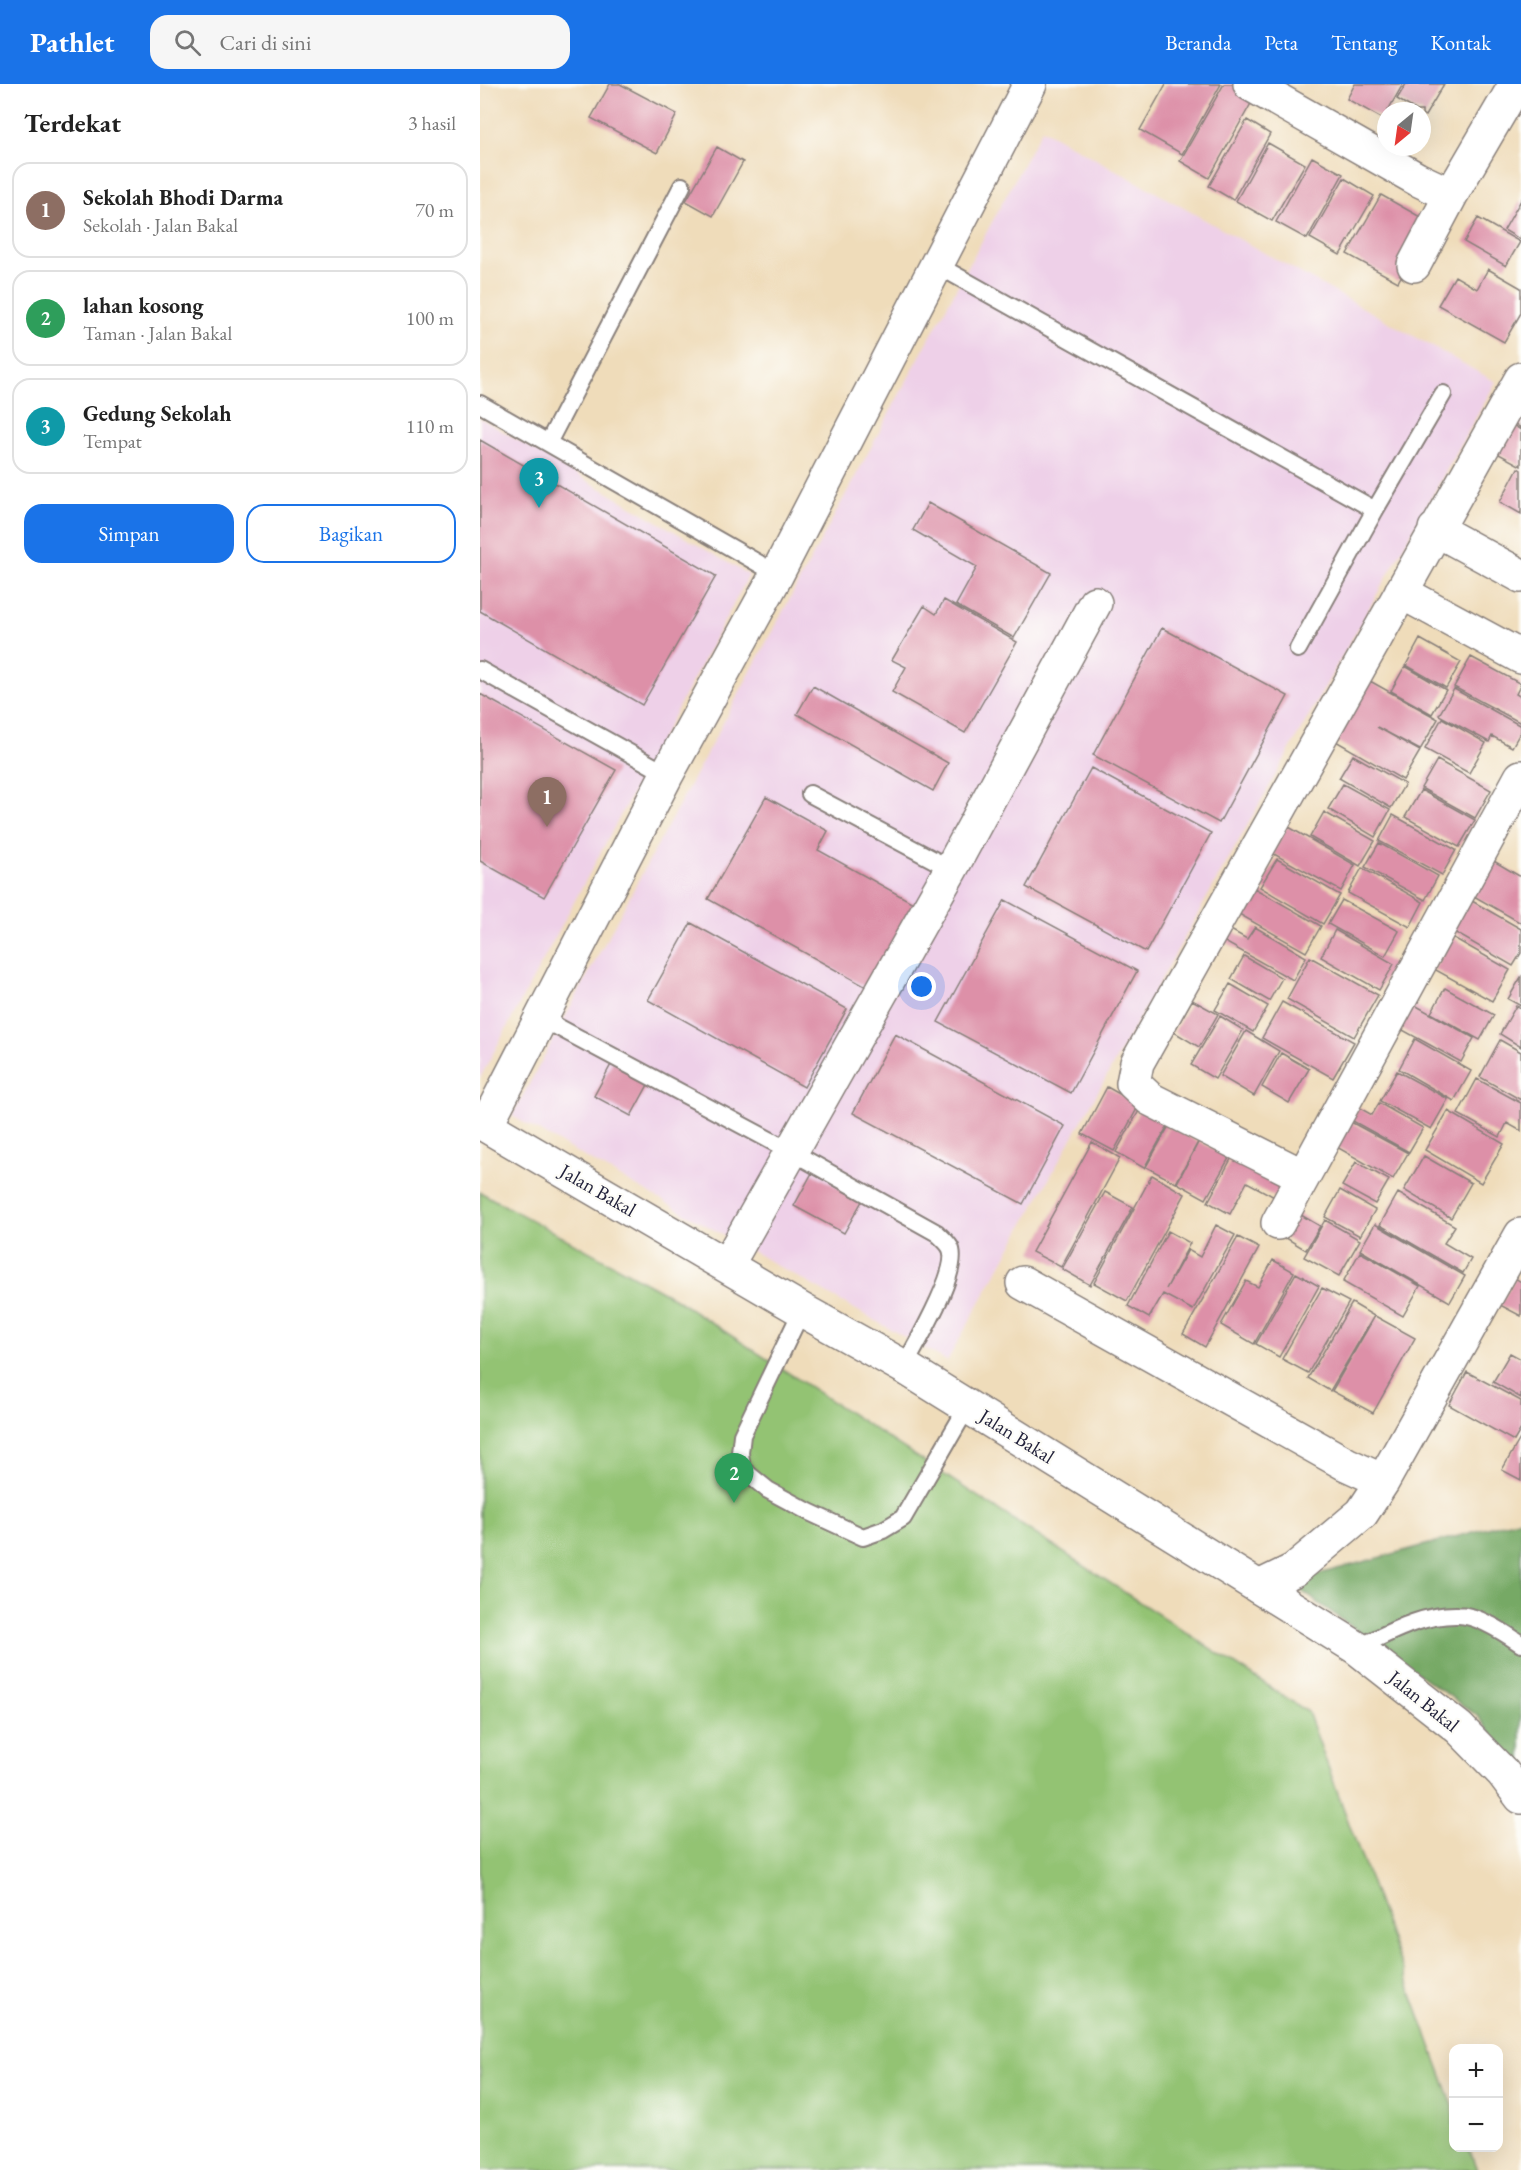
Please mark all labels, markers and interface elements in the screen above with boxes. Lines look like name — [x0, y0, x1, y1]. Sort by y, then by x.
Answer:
search box — [150, 15, 570, 69]
text: Pathlet — [30, 24, 114, 60]
icon: search — [171, 26, 204, 59]
text: Cari di sini — [219, 28, 311, 57]
text: Beranda — [1165, 29, 1231, 56]
text: Peta — [1264, 29, 1298, 56]
text: Tentang — [1331, 29, 1397, 56]
text: Kontak — [1430, 29, 1491, 56]
north arrow — [1377, 102, 1431, 156]
text: Terdekat — [24, 106, 121, 140]
text: 3 hasil — [408, 110, 456, 136]
text: Sekolah Bhodi Darma — [83, 183, 283, 212]
text: 1 — [40, 197, 51, 223]
text: 70 m — [415, 197, 454, 223]
text: Sekolah · Jalan Bakal — [83, 212, 238, 238]
text: lahan kosong — [83, 291, 204, 320]
text: 2 — [40, 305, 51, 331]
text: 100 m — [406, 305, 454, 331]
text: Taman · Jalan Bakal — [83, 320, 232, 346]
text: Gedung Sekolah — [83, 399, 232, 428]
text: 3 — [40, 413, 51, 439]
text: 110 m — [406, 413, 454, 439]
text: Tempat — [83, 428, 142, 454]
pin: 3 — [520, 458, 558, 508]
button: Simpan — [24, 504, 234, 563]
button: Bagikan — [246, 504, 456, 563]
pin: 1 — [528, 778, 566, 827]
your location — [907, 972, 936, 1001]
street label: Jalan Bakal — [553, 1157, 641, 1222]
street label: Jalan Bakal — [973, 1402, 1060, 1469]
pin: 2 — [714, 1454, 754, 1503]
street label: Jalan Bakal — [1382, 1663, 1465, 1738]
map controls — [1449, 2044, 1503, 2152]
button: + — [1449, 2044, 1503, 2098]
button: − — [1449, 2098, 1503, 2152]

